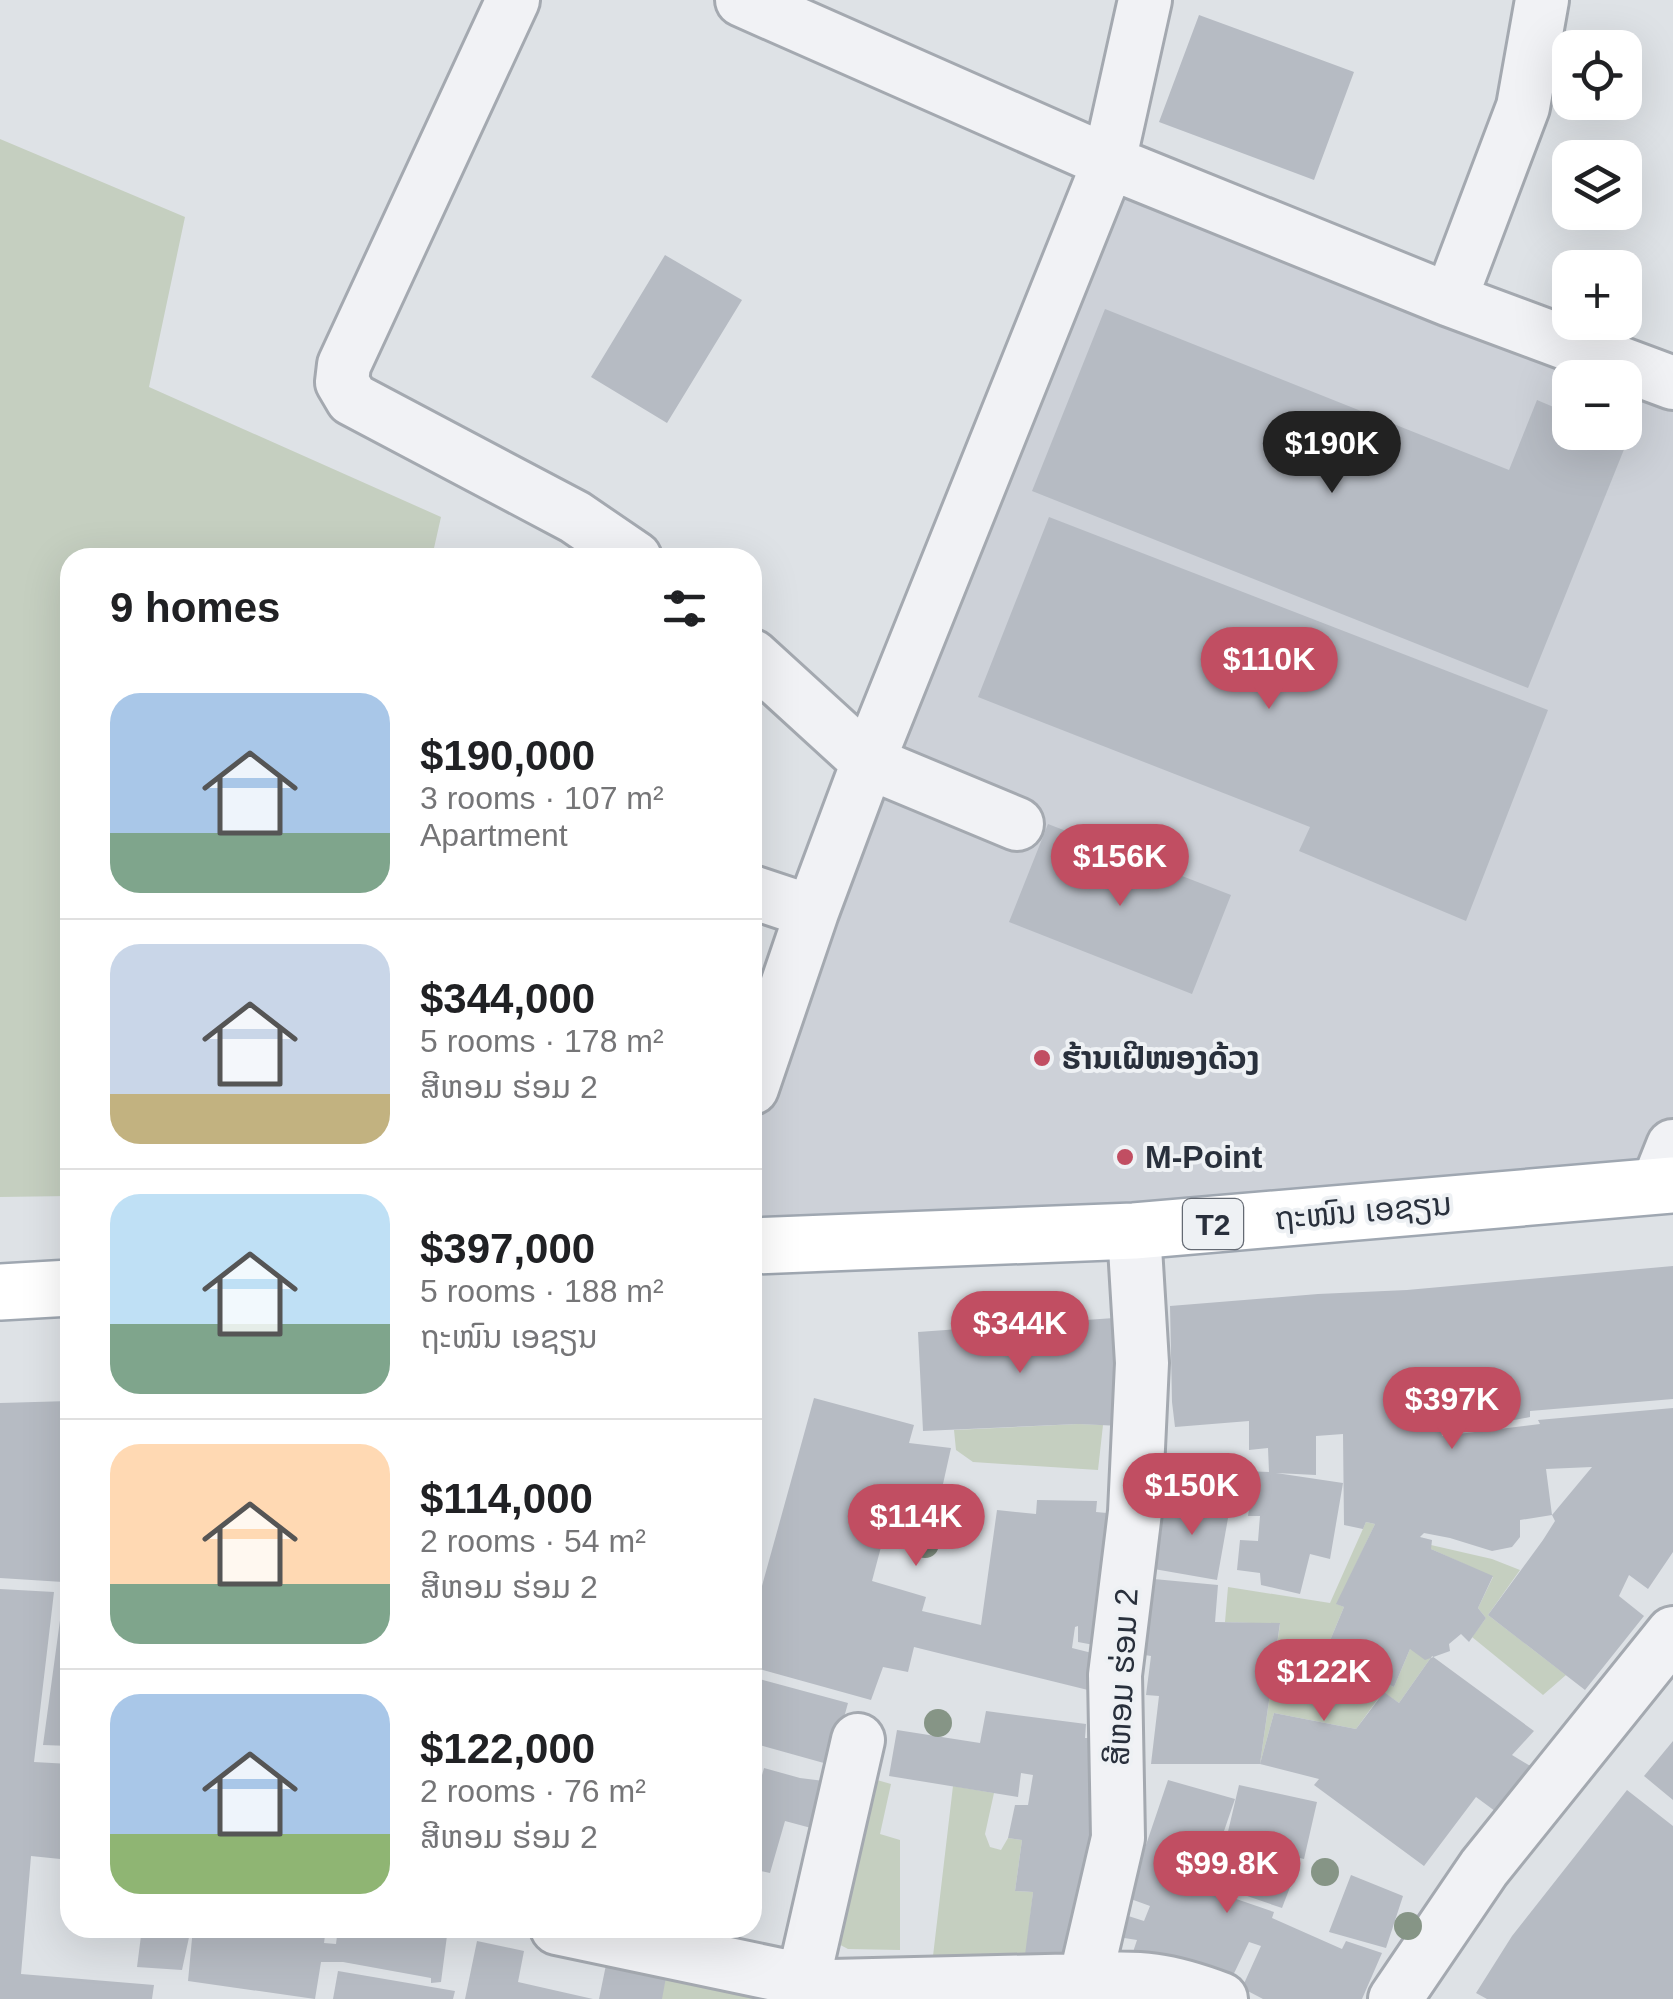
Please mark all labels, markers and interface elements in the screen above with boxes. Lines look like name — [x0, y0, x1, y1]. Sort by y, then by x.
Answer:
map controls — [1552, 30, 1642, 450]
button: locate — [1552, 30, 1642, 120]
button: layers — [1552, 140, 1642, 230]
button: + — [1552, 250, 1642, 340]
button: − — [1552, 360, 1642, 450]
pin: $190K — [1262, 411, 1402, 496]
text: $190K — [1285, 425, 1379, 461]
icon: filters — [657, 581, 712, 636]
text: 9 homes — [110, 584, 280, 631]
pin: $110K — [1199, 627, 1339, 712]
text: $110K — [1223, 641, 1315, 677]
text: $190,000 — [420, 732, 595, 779]
icon: home — [190, 733, 310, 853]
text: 3 rooms · 107 m² — [420, 780, 664, 816]
text: Apartment — [420, 817, 568, 853]
pin: $156K — [1050, 824, 1190, 909]
text: $156K — [1073, 838, 1167, 874]
text: $344,000 — [420, 975, 595, 1022]
icon: home — [190, 984, 310, 1104]
text: 5 rooms · 178 m² — [420, 1023, 664, 1059]
place label: ຮ້ານເຝີໜອງດ້ວງ — [1062, 1040, 1259, 1076]
marker: ຮ້ານເຝີໜອງດ້ວງ — [1031, 1047, 1053, 1069]
text: ສີຫອມ ຮ່ອມ 2 — [420, 1069, 598, 1105]
place label: M-Point — [1145, 1139, 1263, 1175]
marker: M-Point — [1114, 1146, 1136, 1168]
street label: ຖະໜົນ ເອຊຽນ — [1273, 1185, 1453, 1238]
road number: T2 — [1183, 1199, 1243, 1249]
text: $397,000 — [420, 1225, 595, 1272]
icon: home — [190, 1234, 310, 1354]
text: 5 rooms · 188 m² — [420, 1273, 664, 1309]
pin: $344K — [950, 1291, 1090, 1376]
text: $344K — [973, 1305, 1067, 1341]
text: ຖະໜົນ ເອຊຽນ — [420, 1319, 598, 1355]
pin: $397K — [1382, 1367, 1522, 1452]
text: $397K — [1405, 1381, 1499, 1417]
pin: $150K — [1122, 1453, 1262, 1538]
text: $150K — [1145, 1467, 1239, 1503]
text: $114,000 — [420, 1475, 593, 1522]
icon: home — [190, 1484, 310, 1604]
pin: $114K — [846, 1484, 986, 1569]
text: $114K — [870, 1498, 962, 1534]
text: 2 rooms · 54 m² — [420, 1523, 646, 1559]
text: ສີຫອມ ຮ່ອມ 2 — [420, 1569, 598, 1605]
street label: ສີຫອມ ຮ່ອມ 2 — [1099, 1587, 1145, 1767]
pin: $122K — [1254, 1639, 1394, 1724]
text: $122K — [1277, 1653, 1371, 1689]
text: $122,000 — [420, 1725, 595, 1772]
icon: home — [190, 1734, 310, 1854]
text: 2 rooms · 76 m² — [420, 1773, 646, 1809]
text: ສີຫອມ ຮ່ອມ 2 — [420, 1819, 598, 1855]
pin: $99.8K — [1146, 1831, 1308, 1916]
text: $99.8K — [1175, 1845, 1279, 1881]

